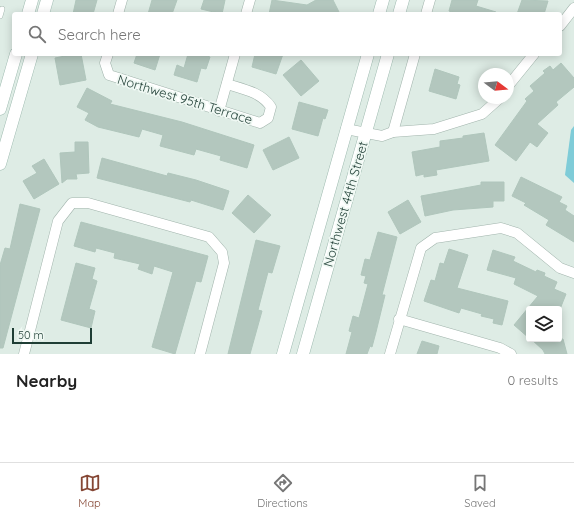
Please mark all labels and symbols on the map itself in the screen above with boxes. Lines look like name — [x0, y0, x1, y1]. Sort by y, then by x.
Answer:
north arrow — [478, 68, 514, 104]
street label: Northwest 95th Terrace — [116, 71, 254, 127]
street label: Northwest 44th Street — [319, 139, 371, 269]
scale bar — [12, 326, 92, 345]

